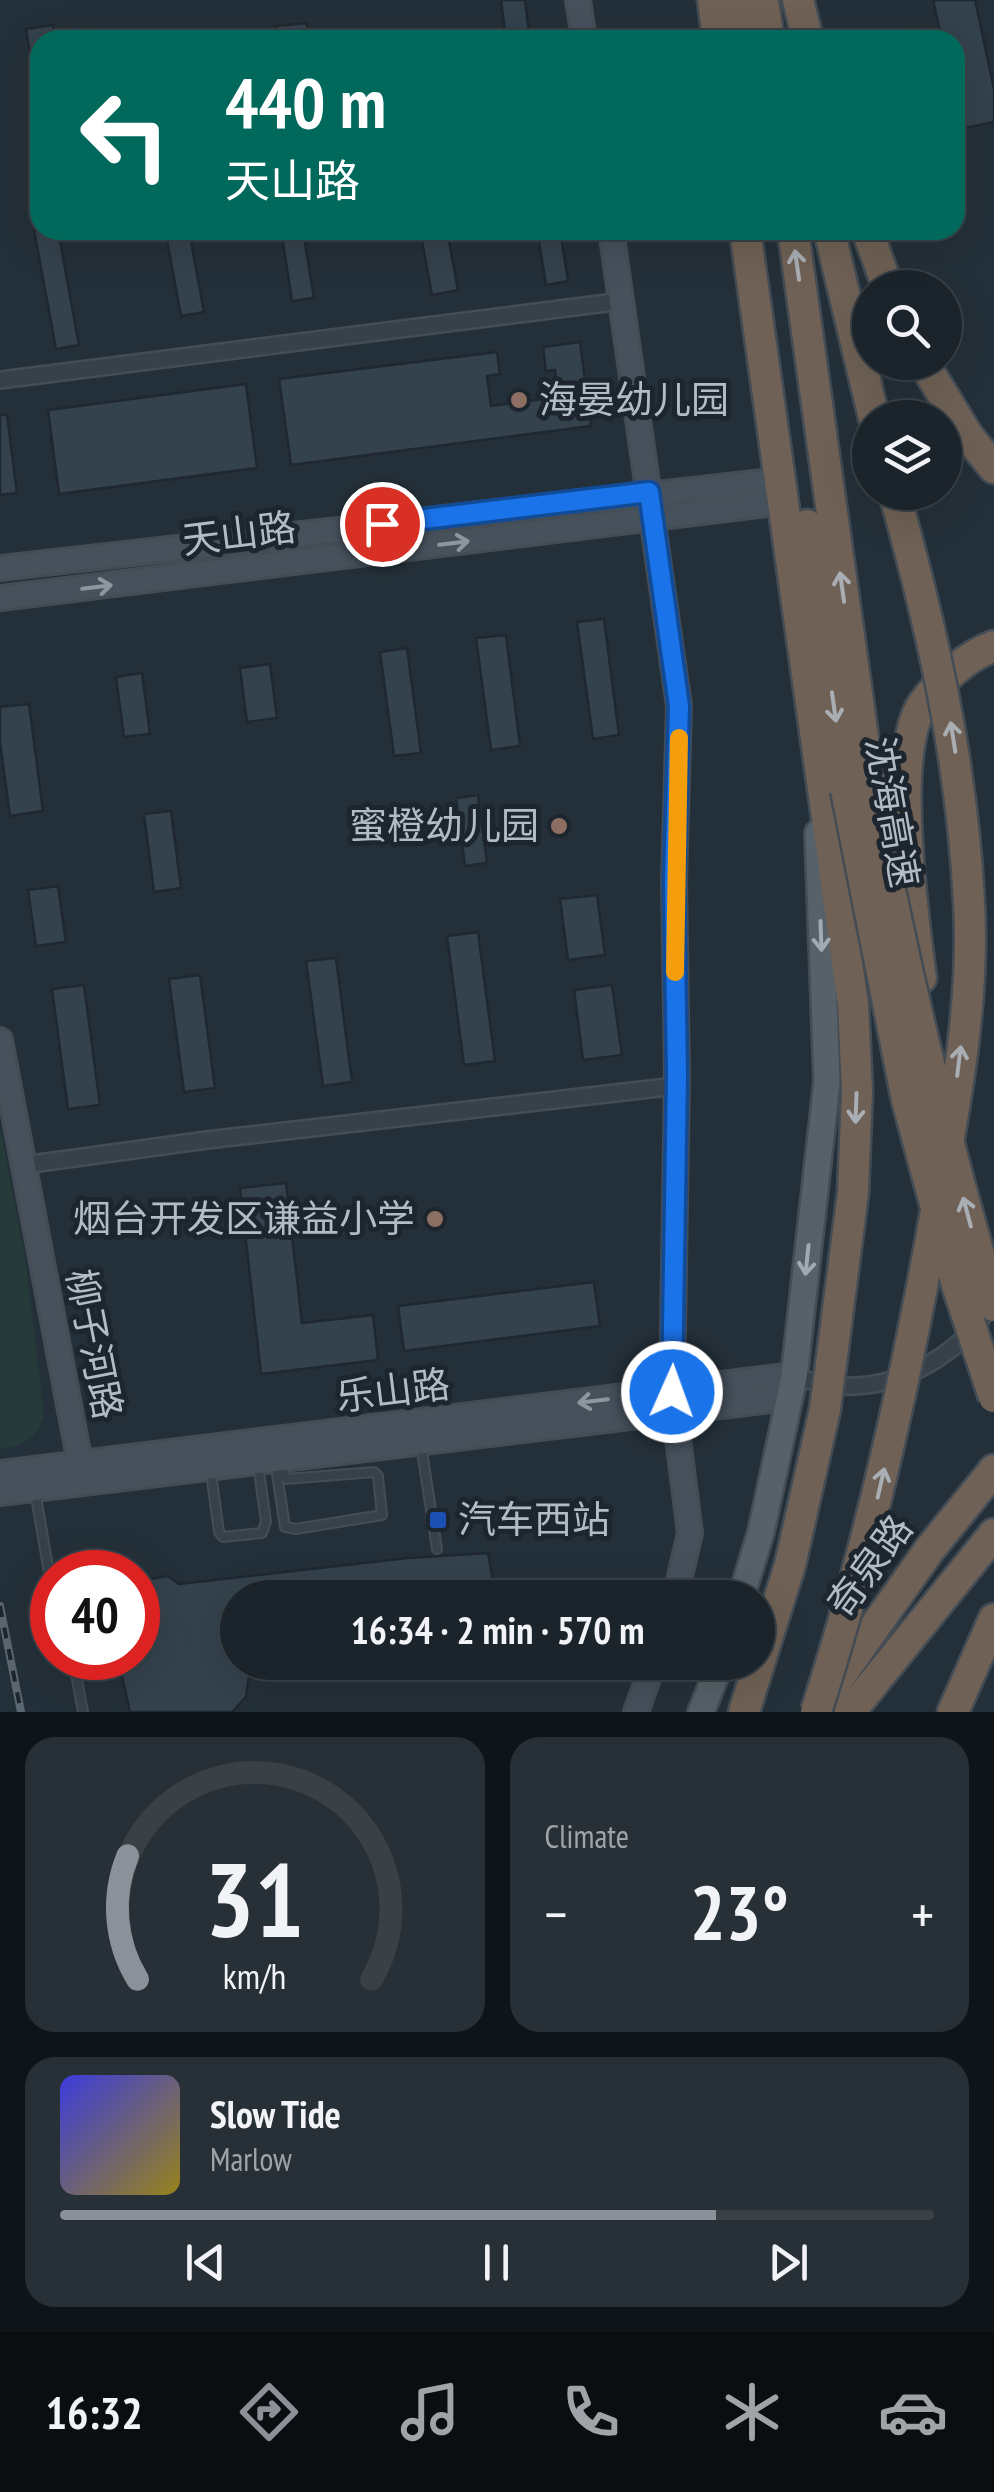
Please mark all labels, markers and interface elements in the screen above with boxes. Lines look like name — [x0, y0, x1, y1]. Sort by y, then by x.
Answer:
text: 440 m — [225, 57, 386, 147]
icon: left — [60, 70, 190, 200]
text: 天山路 — [225, 151, 360, 209]
one-way arrow — [788, 250, 806, 282]
map controls — [852, 270, 962, 510]
button: search — [852, 270, 962, 380]
place label: 海晏幼儿园 — [539, 374, 729, 423]
marker: 海晏幼儿园 — [508, 389, 530, 411]
button: layers — [852, 400, 962, 510]
pin — [340, 482, 425, 567]
icon: arrive — [355, 497, 410, 552]
street label: 天山路 — [179, 501, 298, 564]
one-way arrow — [437, 533, 470, 551]
one-way arrow — [832, 572, 850, 604]
one-way arrow — [80, 577, 112, 595]
one-way arrow — [825, 691, 843, 723]
one-way arrow — [943, 722, 962, 754]
street label: 沈海高速 — [856, 733, 931, 891]
place label: 蜜橙幼儿园 — [349, 800, 539, 849]
marker: 蜜橙幼儿园 — [548, 815, 570, 837]
one-way arrow — [812, 919, 831, 951]
one-way arrow — [950, 1045, 969, 1078]
one-way arrow — [847, 1092, 866, 1124]
place label: 烟台开发区谦益小学 — [73, 1193, 415, 1242]
one-way arrow — [957, 1197, 975, 1228]
marker: 烟台开发区谦益小学 — [424, 1208, 446, 1230]
one-way arrow — [797, 1243, 816, 1275]
street label: 柳子河路 — [57, 1264, 134, 1423]
position arrow — [620, 1340, 724, 1444]
street label: 乐山路 — [333, 1358, 452, 1421]
one-way arrow — [578, 1393, 610, 1411]
one-way arrow — [873, 1468, 891, 1500]
place label: 汽车西站 — [458, 1494, 610, 1543]
street label: 奇泉路 — [815, 1505, 922, 1626]
marker: 汽车西站 — [427, 1509, 449, 1531]
speed limit sign: 40 — [30, 1550, 160, 1680]
text: 16:34 · 2 min · 570 m — [351, 1605, 644, 1654]
text: Climate — [545, 1815, 629, 1857]
text: 31 — [205, 1831, 304, 1966]
text: 23° — [690, 1864, 789, 1961]
text: − — [545, 1878, 567, 1949]
text: + — [911, 1878, 934, 1949]
text: km/h — [223, 1953, 286, 1999]
text: Slow Tide — [210, 2089, 341, 2138]
text: Marlow — [210, 2138, 292, 2180]
icon: previous — [178, 2235, 233, 2290]
icon: pause — [469, 2235, 524, 2290]
icon: next — [761, 2235, 816, 2290]
icon: directions — [234, 2377, 304, 2447]
icon: music — [395, 2377, 465, 2447]
icon: phone — [556, 2377, 626, 2447]
icon: climate — [717, 2377, 787, 2447]
icon: car — [878, 2377, 948, 2447]
text: 16:32 — [46, 2383, 143, 2441]

